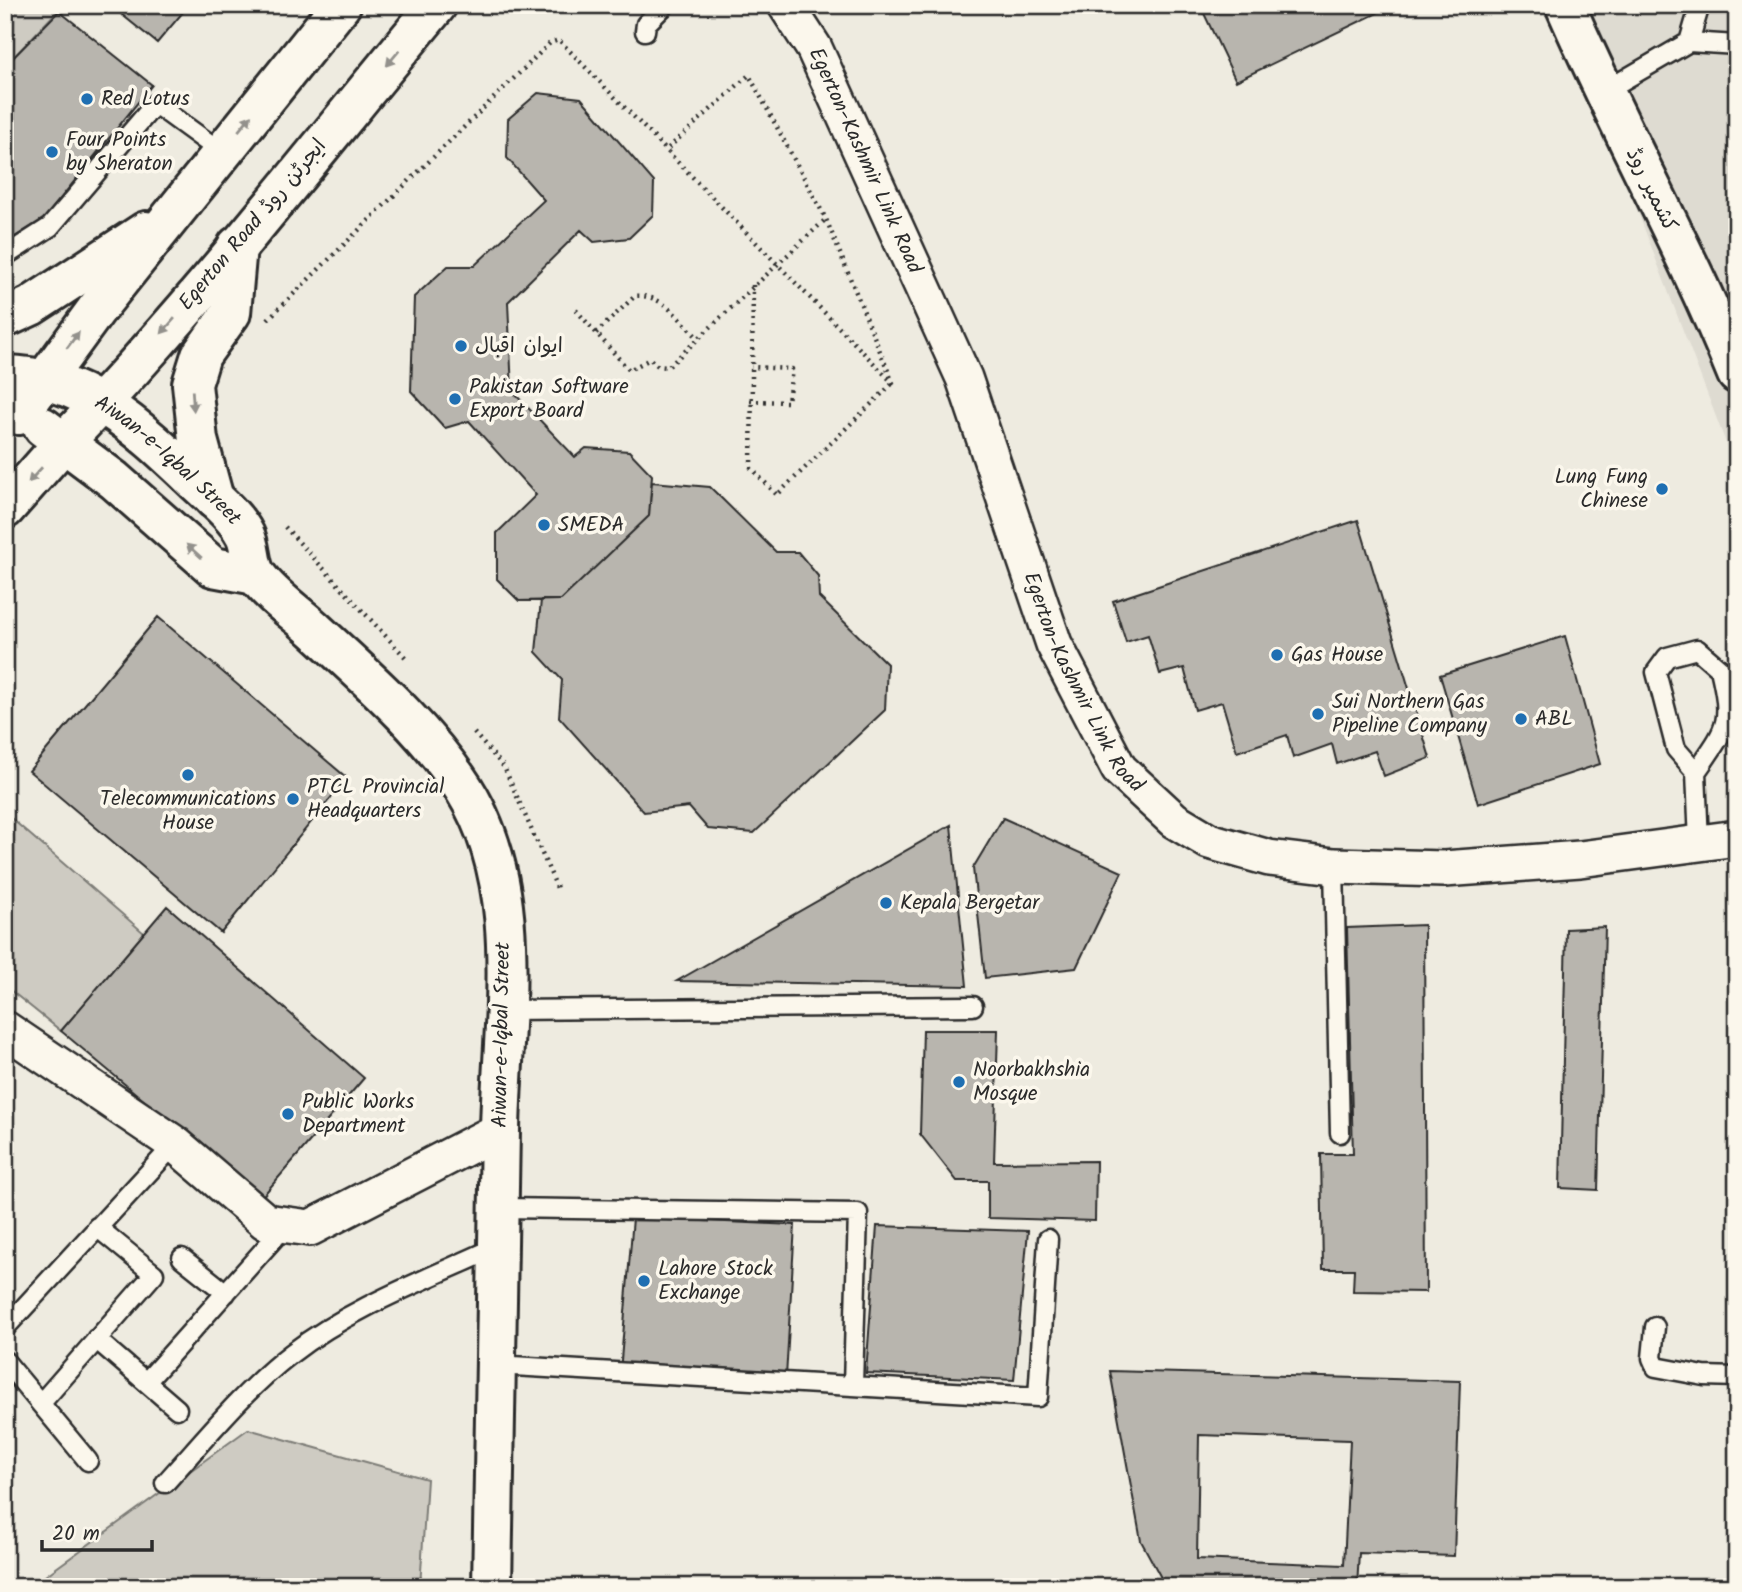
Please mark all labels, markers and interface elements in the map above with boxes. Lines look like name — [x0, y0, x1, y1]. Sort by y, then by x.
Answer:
street label: Egerton-Kashmir Link Road — [799, 42, 931, 279]
one-way arrow — [386, 49, 401, 66]
place label: Red Lotus — [101, 83, 190, 116]
marker: Red Lotus — [79, 91, 95, 107]
one-way arrow — [237, 115, 252, 133]
place label: Four Points by Sheraton — [66, 124, 173, 181]
street label: Egerton Road ایجرٹن روڈ — [171, 132, 335, 318]
street label: کشمیر روڈ — [1616, 142, 1686, 238]
marker: Four Points by Sheraton — [44, 144, 60, 160]
one-way arrow — [160, 317, 176, 335]
place label: ایوان اقبال — [475, 330, 563, 363]
one-way arrow — [66, 332, 81, 350]
marker: ایوان اقبال — [453, 338, 469, 354]
place label: Pakistan Software Export Board — [469, 371, 629, 428]
street label: Aiwan-e-Iqbal Street — [88, 387, 250, 533]
one-way arrow — [188, 391, 199, 413]
marker: Pakistan Software Export Board — [447, 391, 463, 407]
place label: Lung Fung Chinese — [1555, 461, 1649, 518]
one-way arrow — [27, 466, 43, 484]
marker: Lung Fung Chinese — [1654, 481, 1670, 497]
place label: SMEDA — [558, 509, 624, 542]
marker: SMEDA — [536, 517, 552, 533]
one-way arrow — [186, 544, 203, 559]
street label: Egerton-Kashmir Link Road — [1014, 568, 1152, 801]
place label: Gas House — [1291, 639, 1384, 672]
marker: Gas House — [1269, 647, 1285, 663]
place label: Sui Northern Gas Pipeline Company — [1332, 686, 1487, 743]
place label: ABL — [1535, 703, 1573, 736]
marker: Sui Northern Gas Pipeline Company — [1310, 706, 1326, 722]
marker: ABL — [1513, 711, 1529, 727]
marker: Telecommunications House — [180, 767, 196, 783]
place label: PTCL Provincial Headquarters — [307, 771, 444, 828]
place label: Telecommunications House — [100, 783, 276, 840]
marker: PTCL Provincial Headquarters — [285, 791, 301, 807]
place label: Kepala Bergetar — [900, 887, 1040, 920]
marker: Kepala Bergetar — [878, 895, 894, 911]
street label: Aiwan-e-Iqbal Street — [484, 941, 520, 1128]
place label: Noorbakhshia Mosque — [973, 1054, 1090, 1111]
marker: Noorbakhshia Mosque — [951, 1074, 967, 1090]
place label: Public Works Department — [302, 1086, 414, 1143]
marker: Public Works Department — [280, 1106, 296, 1122]
place label: Lahore Stock Exchange — [658, 1253, 773, 1310]
marker: Lahore Stock Exchange — [636, 1273, 652, 1289]
scale bar — [42, 1508, 152, 1552]
text: 20 m — [52, 1518, 100, 1551]

